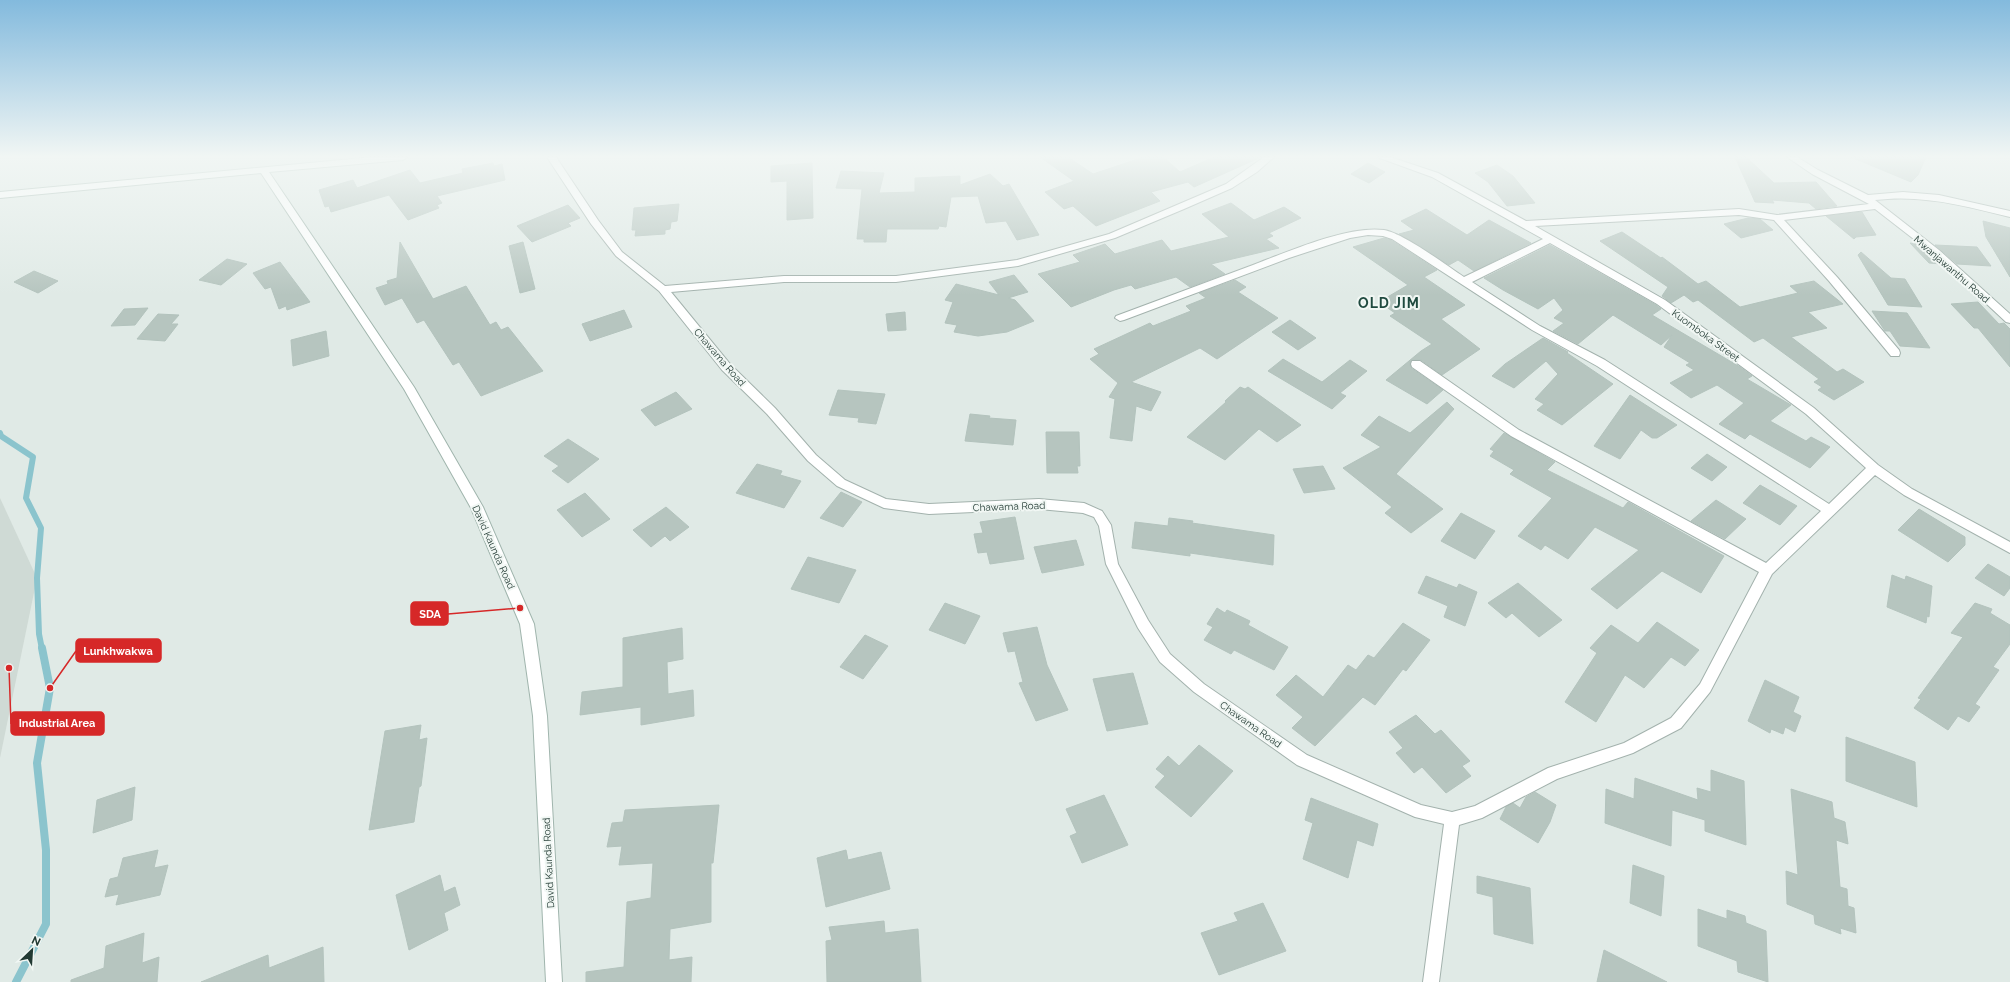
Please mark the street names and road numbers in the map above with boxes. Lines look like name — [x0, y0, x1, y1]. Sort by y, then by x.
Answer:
street label: Mwanjawanthu Road — [1912, 234, 1992, 305]
street label: Kuomboka Street — [1670, 307, 1742, 364]
street label: Chawama Road — [692, 326, 748, 388]
street label: Chawama Road — [973, 500, 1045, 513]
street label: David Kaunda Road — [470, 504, 517, 591]
street label: Chawama Road — [1218, 699, 1284, 750]
street label: David Kaunda Road — [541, 817, 556, 908]

